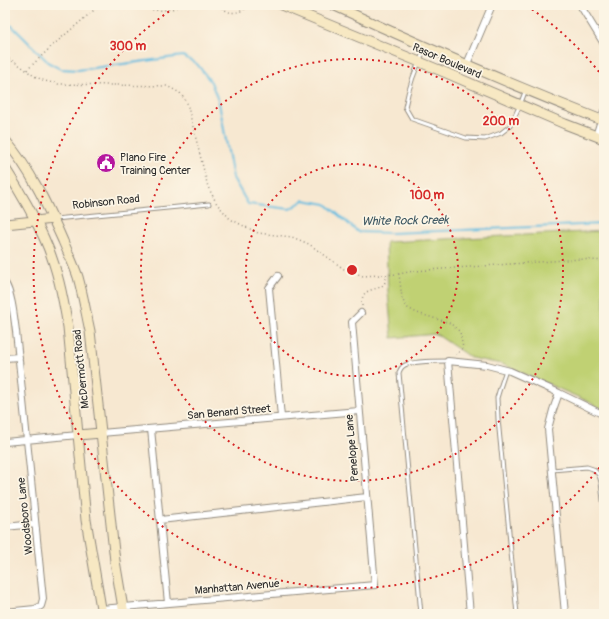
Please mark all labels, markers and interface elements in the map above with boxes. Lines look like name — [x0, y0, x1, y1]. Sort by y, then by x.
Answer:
text: 300 m — [110, 39, 147, 54]
street label: Rasor Boulevard — [411, 41, 483, 81]
text: 200 m — [483, 114, 520, 129]
place label: Plano Fire Training Center — [120, 151, 191, 177]
public building icon: Plano Fire Training Center — [95, 152, 117, 174]
text: 100 m — [410, 188, 445, 203]
street label: Robinson Road — [72, 192, 140, 212]
water label: White Rock Creek — [361, 213, 450, 229]
centre of rings — [345, 263, 359, 277]
street label: McDermott Road — [70, 329, 92, 409]
street label: San Benard Street — [187, 402, 272, 422]
street label: Penelope Lane — [343, 413, 361, 482]
street label: Woodsboro Lane — [14, 476, 36, 555]
street label: Manhattan Avenue — [194, 577, 280, 597]

